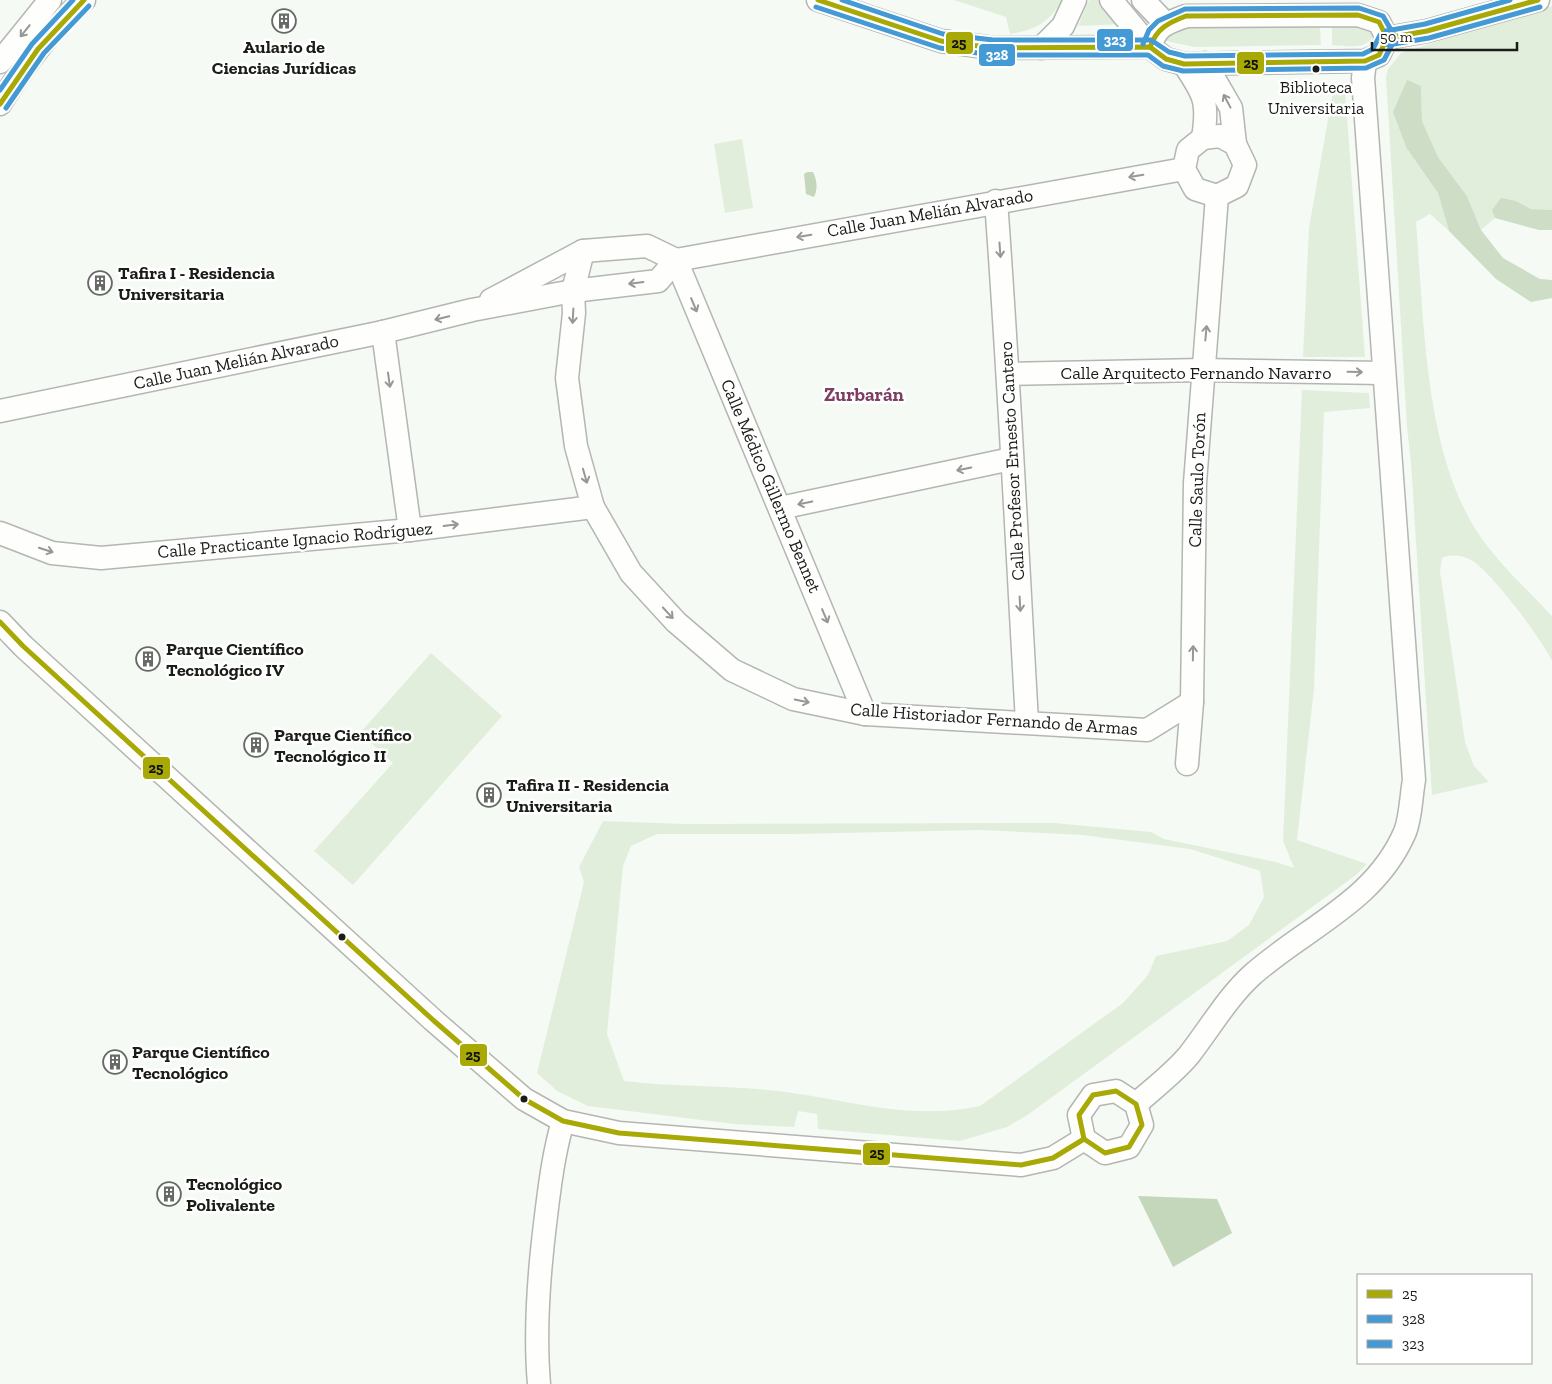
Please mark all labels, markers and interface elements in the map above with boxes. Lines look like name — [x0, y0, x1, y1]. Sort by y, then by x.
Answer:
building icon: Aulario de Ciencias Jurídicas — [271, 8, 297, 34]
scale bar — [1372, 20, 1517, 52]
one-way arrow — [19, 24, 30, 37]
line badge: 323 — [1096, 28, 1134, 52]
text: 50 m — [1380, 28, 1413, 46]
line badge: 25 — [945, 31, 974, 55]
text: 323 — [1104, 32, 1127, 49]
text: 25 — [952, 35, 966, 52]
place label: Aulario de Ciencias Jurídicas — [212, 36, 356, 79]
line badge: 328 — [978, 43, 1016, 67]
text: 328 — [986, 47, 1009, 64]
line badge: 25 — [1236, 51, 1265, 75]
text: 25 — [1244, 55, 1258, 72]
marker: Biblioteca Universitaria — [1311, 64, 1321, 74]
place label: Biblioteca Universitaria — [1268, 77, 1364, 118]
one-way arrow — [1221, 94, 1231, 109]
one-way arrow — [1128, 171, 1144, 181]
street label: Calle Juan Melián Alvarado — [825, 184, 1035, 242]
one-way arrow — [796, 232, 812, 242]
one-way arrow — [995, 242, 1004, 258]
place label: Tafira I - Residencia Universitaria — [118, 262, 275, 305]
building icon: Tafira I - Residencia Universitaria — [87, 270, 113, 296]
one-way arrow — [628, 278, 644, 288]
one-way arrow — [690, 297, 700, 312]
one-way arrow — [569, 307, 578, 323]
one-way arrow — [434, 313, 450, 323]
one-way arrow — [1201, 325, 1210, 341]
street label: Calle Juan Melián Alvarado — [132, 330, 340, 394]
street label: Calle Profesor Ernesto Cantero — [995, 341, 1029, 581]
street label: Calle Arquitecto Fernando Navarro — [1061, 362, 1331, 384]
one-way arrow — [1346, 367, 1363, 377]
one-way arrow — [385, 372, 395, 388]
street label: Calle Médico Gillermo Bennet — [716, 376, 826, 596]
district label: Zurbarán — [824, 383, 905, 406]
street label: Calle Saulo Torón — [1184, 411, 1210, 548]
one-way arrow — [956, 465, 972, 474]
one-way arrow — [580, 468, 590, 484]
one-way arrow — [797, 499, 813, 508]
street label: Calle Practicante Ignacio Rodríguez — [157, 517, 433, 563]
one-way arrow — [443, 520, 459, 530]
one-way arrow — [38, 546, 53, 555]
one-way arrow — [1015, 596, 1025, 612]
one-way arrow — [662, 607, 673, 620]
one-way arrow — [820, 608, 830, 623]
place label: Parque Científico Tecnológico IV — [166, 638, 304, 681]
one-way arrow — [1188, 645, 1197, 661]
building icon: Parque Científico Tecnológico IV — [135, 646, 161, 672]
one-way arrow — [793, 696, 809, 706]
street label: Calle Historiador Fernando de Armas — [850, 698, 1139, 740]
place label: Parque Científico Tecnológico II — [274, 724, 412, 767]
building icon: Parque Científico Tecnológico II — [243, 732, 269, 758]
line badge: 25 — [142, 756, 171, 780]
text: 25 — [149, 760, 163, 777]
place label: Tafira II - Residencia Universitaria — [506, 774, 669, 817]
building icon: Tafira II - Residencia Universitaria — [476, 782, 502, 808]
unlabelled marker — [337, 932, 347, 942]
place label: Parque Científico Tecnológico — [132, 1041, 270, 1084]
line badge: 25 — [459, 1043, 488, 1067]
text: 25 — [466, 1047, 480, 1064]
building icon: Parque Científico Tecnológico — [102, 1049, 128, 1075]
unlabelled marker — [519, 1094, 529, 1104]
line badge: 25 — [862, 1142, 891, 1166]
text: 25 — [870, 1145, 884, 1162]
place label: Tecnológico Polivalente — [186, 1173, 283, 1216]
building icon: Tecnológico Polivalente — [156, 1181, 182, 1207]
legend — [1357, 1274, 1532, 1364]
text: 25 — [1402, 1285, 1418, 1303]
text: 328 — [1402, 1310, 1425, 1328]
text: 323 — [1402, 1335, 1424, 1353]

